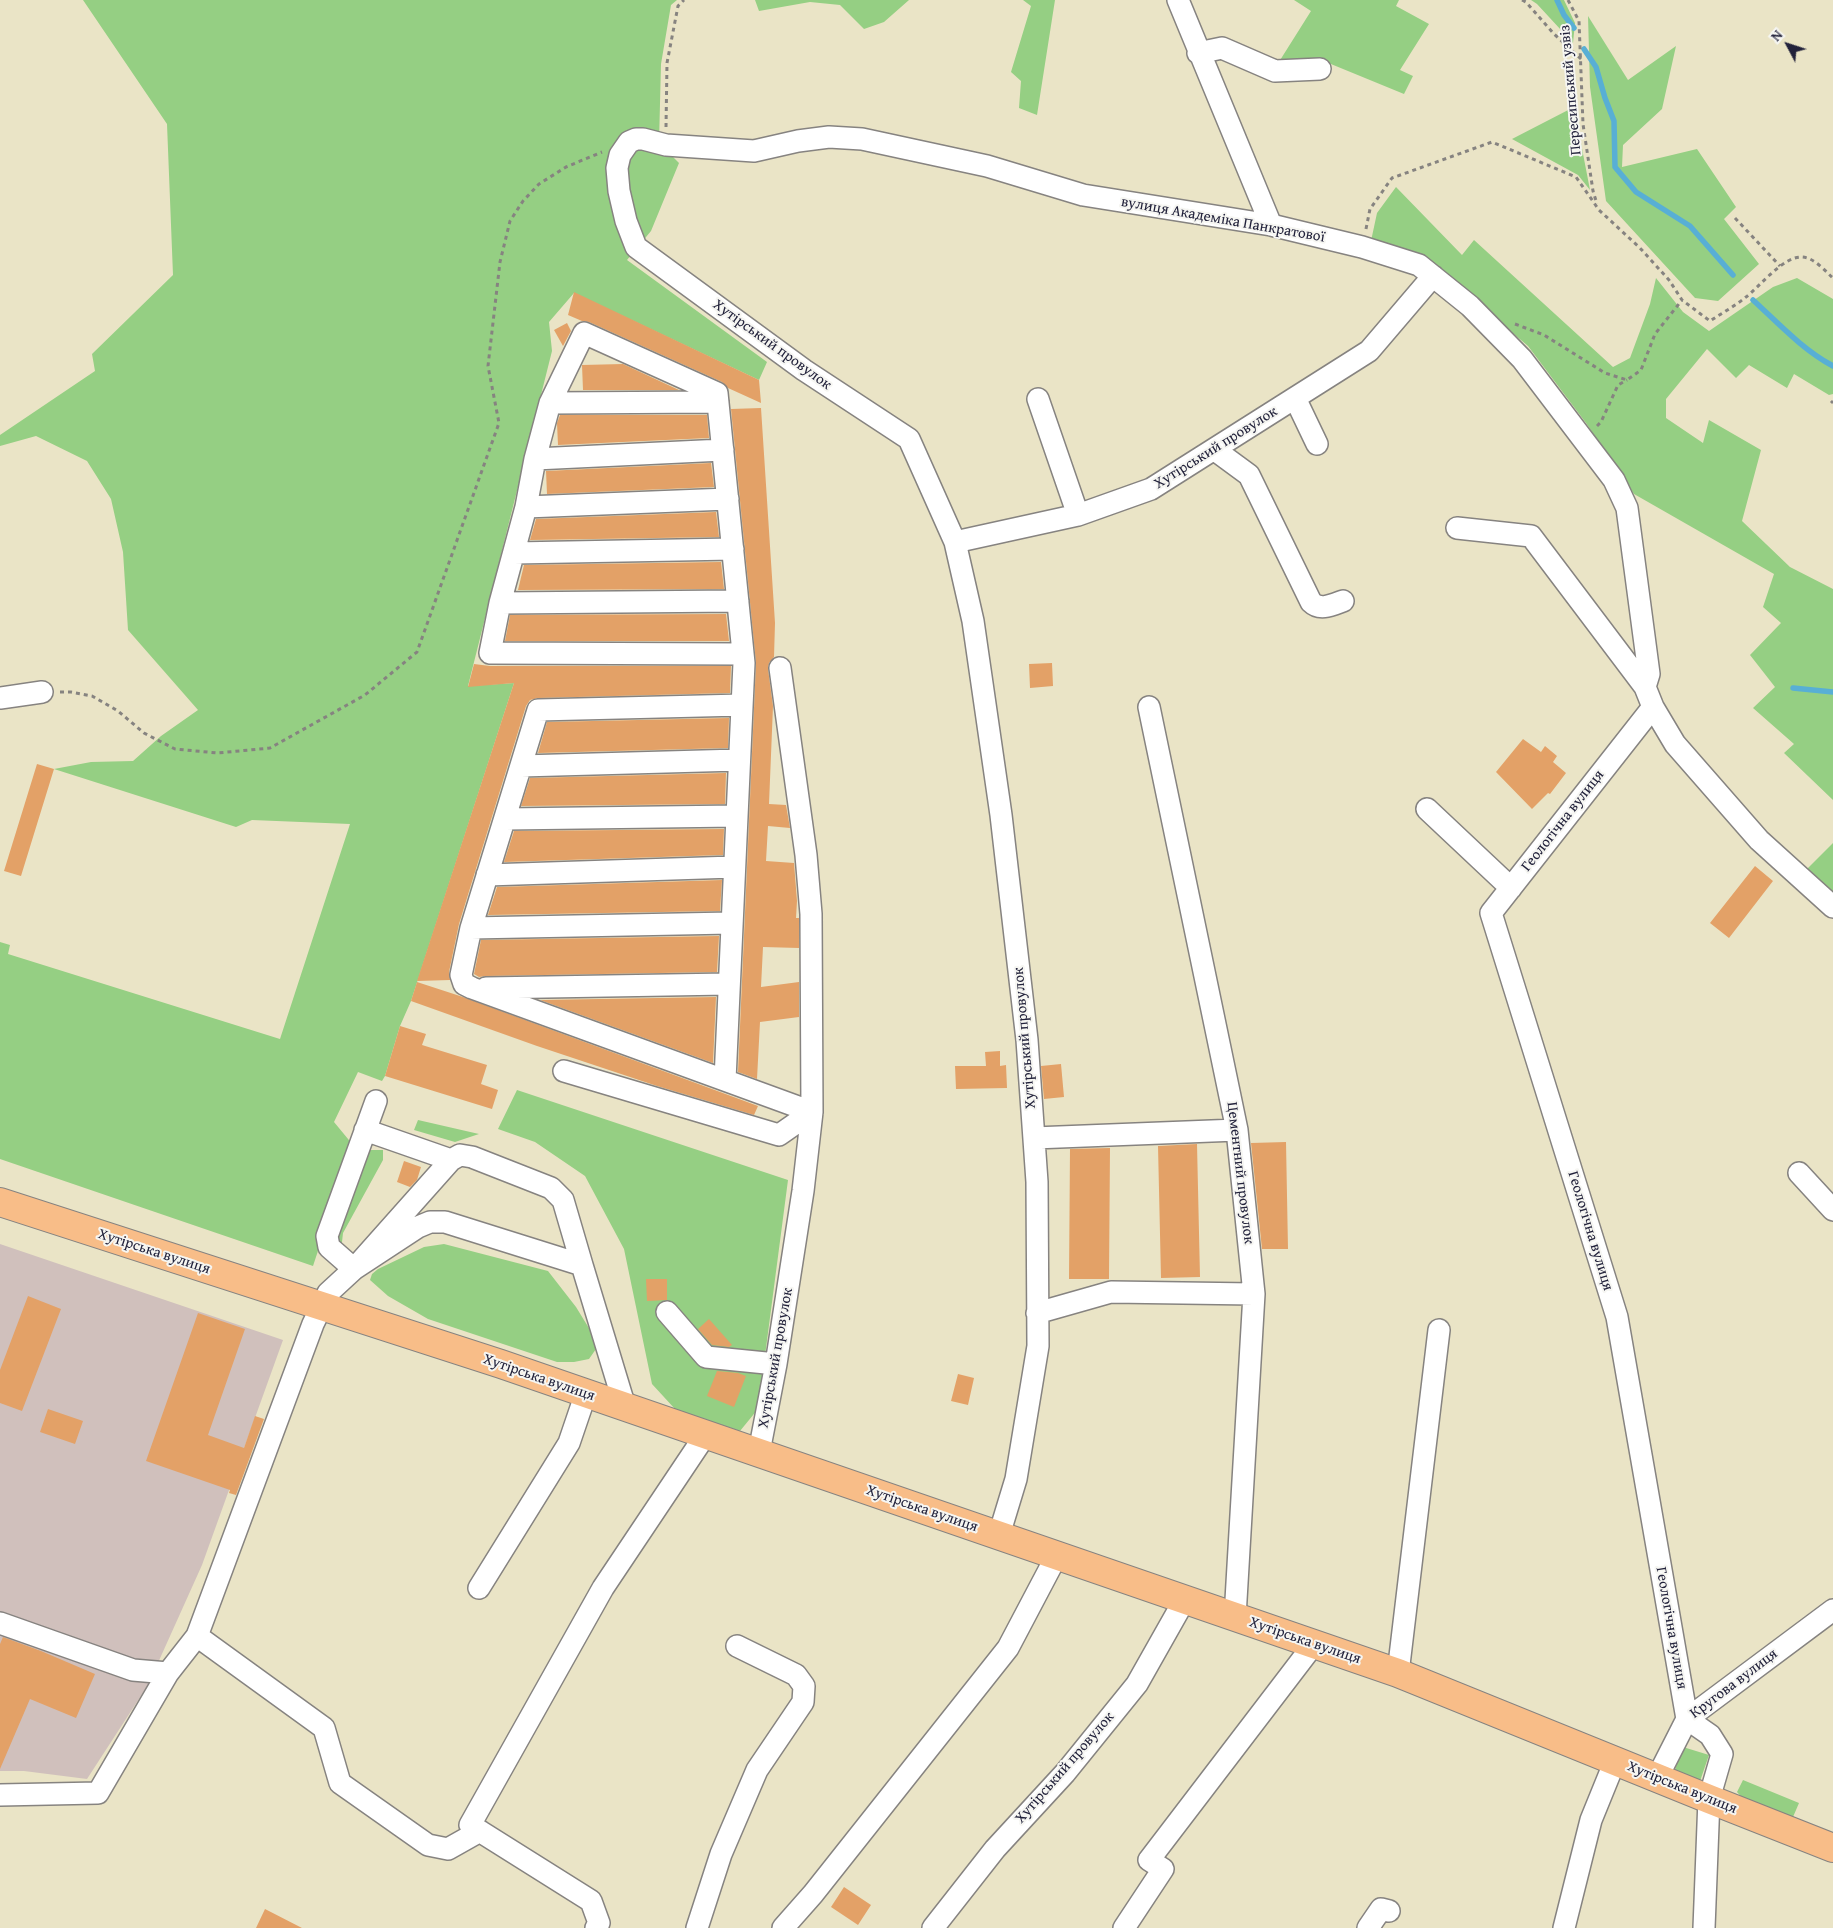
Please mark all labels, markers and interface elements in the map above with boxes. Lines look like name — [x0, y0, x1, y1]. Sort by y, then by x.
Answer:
north arrow — [1763, 20, 1813, 70]
street label: Пересипський узвіз — [1556, 24, 1586, 156]
text: N — [1766, 25, 1787, 45]
street label: вулиця Академіка Панкратової — [1119, 193, 1327, 247]
street label: Хутірський провулок — [709, 296, 835, 394]
street label: Хутірський провулок — [1151, 403, 1281, 493]
street label: Геологічна вулиця — [1518, 767, 1608, 875]
street label: Хутірський провулок — [1010, 966, 1040, 1110]
street label: Цементний провулок — [1222, 1101, 1258, 1245]
street label: Геологічна вулиця — [1563, 1169, 1617, 1293]
street label: Хутірська вулиця — [96, 1225, 212, 1279]
street label: Хутірський провулок — [755, 1286, 797, 1430]
street label: Хутірська вулиця — [481, 1350, 597, 1406]
street label: Хутірська вулиця — [864, 1481, 980, 1537]
street label: Геологічна вулиця — [1651, 1565, 1691, 1691]
street label: Хутірська вулиця — [1247, 1613, 1363, 1669]
street label: Кругова вулиця — [1687, 1645, 1781, 1723]
street label: Хутірський провулок — [1012, 1708, 1118, 1828]
street label: Хутірська вулиця — [1624, 1758, 1740, 1818]

